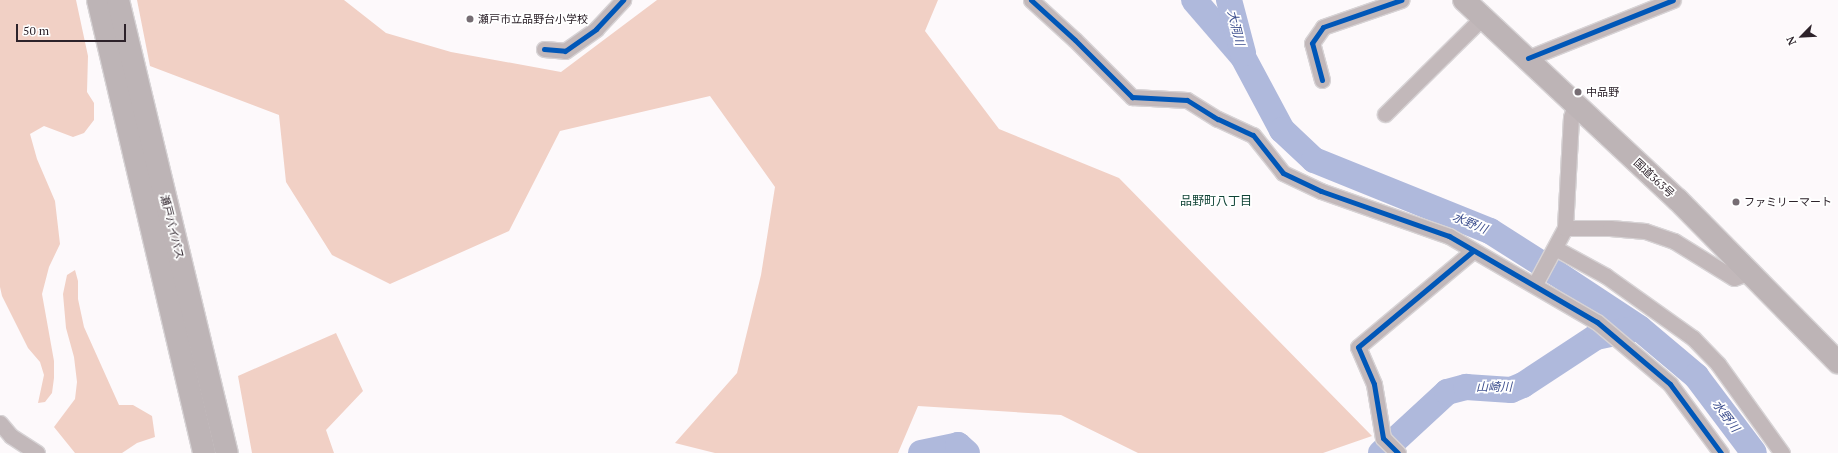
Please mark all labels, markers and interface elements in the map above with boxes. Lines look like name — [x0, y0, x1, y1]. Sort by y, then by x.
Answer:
water label: 大洞川 — [1225, 9, 1247, 47]
place label: 瀬戸市立品野台小学校 — [478, 12, 588, 26]
marker: 瀬戸市立品野台小学校 — [465, 14, 475, 24]
scale bar — [18, 16, 128, 42]
north arrow — [1782, 16, 1822, 56]
text: 50 m — [23, 23, 49, 38]
text: N — [1783, 34, 1799, 48]
place label: 中品野 — [1586, 85, 1619, 99]
marker: 中品野 — [1573, 87, 1583, 97]
street label: 国道363号 — [1631, 156, 1677, 200]
street label: 瀬戸バイパス — [158, 193, 186, 261]
district label: 品野町八丁目 — [1180, 194, 1252, 208]
place label: ファミリーマート — [1744, 195, 1832, 209]
marker: ファミリーマート — [1731, 197, 1741, 207]
water label: 水野川 — [1451, 210, 1489, 236]
water label: 山崎川 — [1476, 380, 1512, 394]
water label: 水野川 — [1709, 397, 1743, 435]

